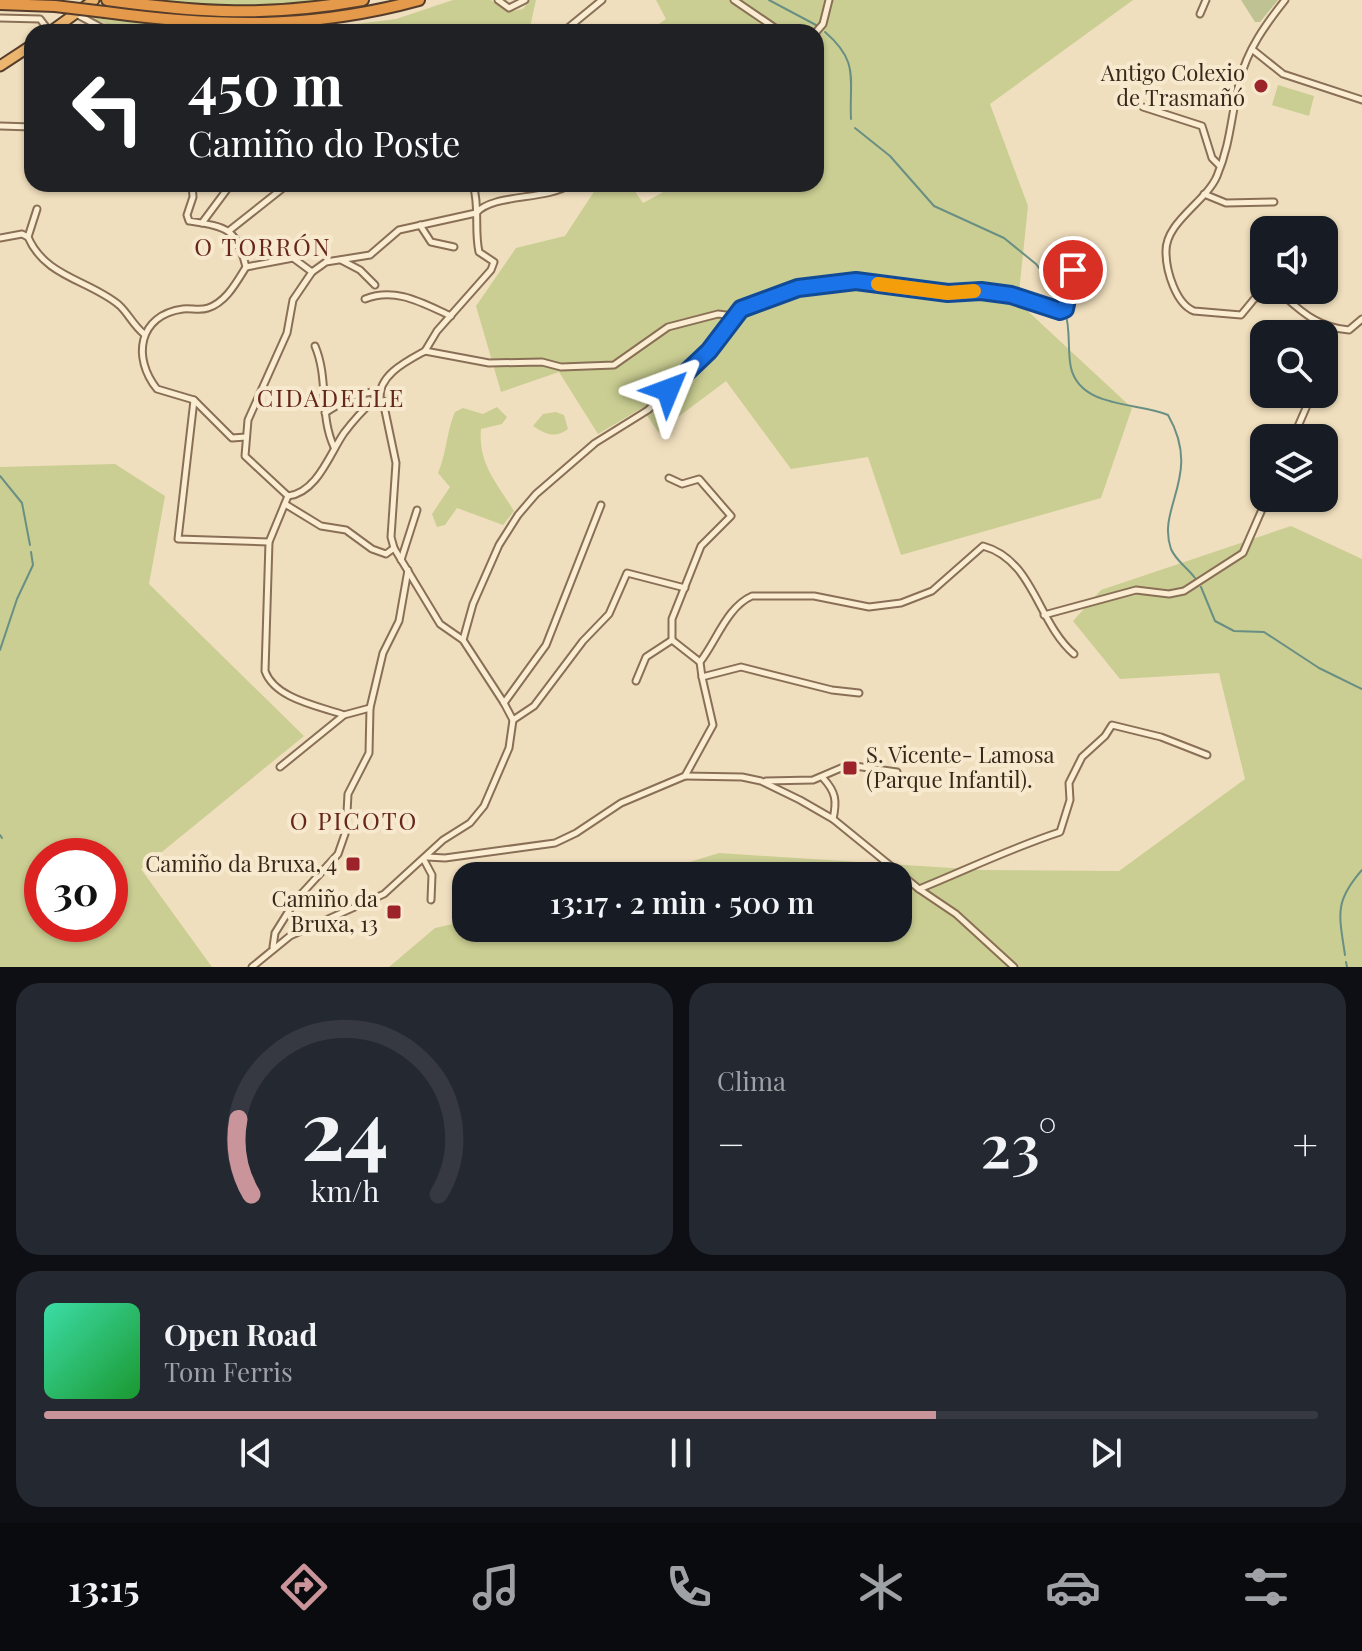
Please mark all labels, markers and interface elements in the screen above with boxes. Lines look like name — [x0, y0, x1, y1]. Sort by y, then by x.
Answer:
text: 450 m — [188, 46, 343, 121]
icon: left — [56, 56, 160, 160]
place label: Antigo Colexio de Trasmañó — [1100, 57, 1245, 112]
marker: Antigo Colexio de Trasmañó — [1252, 77, 1270, 95]
text: Camiño do Poste — [188, 118, 460, 166]
map controls — [1250, 216, 1338, 512]
button: sound — [1250, 216, 1338, 304]
district label: O TORRÓN — [194, 230, 332, 262]
pin — [1039, 236, 1107, 304]
icon: arrive — [1051, 248, 1095, 292]
button: search — [1250, 320, 1338, 408]
position arrow — [626, 348, 710, 432]
district label: CIDADELLE — [257, 381, 405, 413]
button: layers — [1250, 424, 1338, 512]
place label: S. Vicente- Lamosa (Parque Infantil). — [866, 739, 1054, 794]
marker: S. Vicente- Lamosa (Parque Infantil). — [841, 759, 859, 777]
district label: O PICOTO — [290, 804, 418, 836]
speed limit sign: 30 — [24, 838, 128, 942]
place label: Camiño da Bruxa, 4 — [145, 848, 337, 878]
marker: Camiño da Bruxa, 4 — [344, 855, 362, 873]
text: 13:17 · 2 min · 500 m — [550, 882, 814, 922]
place label: Camiño da Bruxa, 13 — [272, 883, 378, 938]
marker: Camiño da Bruxa, 13 — [385, 903, 403, 921]
text: Clima — [717, 1063, 786, 1098]
text: 24 — [301, 1071, 388, 1182]
text: 23° — [981, 1103, 1057, 1183]
text: − — [717, 1113, 745, 1172]
text: + — [1292, 1113, 1318, 1172]
text: km/h — [310, 1171, 379, 1209]
text: Open Road — [164, 1314, 317, 1354]
text: Tom Ferris — [164, 1354, 293, 1389]
icon: previous — [234, 1431, 278, 1475]
icon: pause — [659, 1431, 703, 1475]
icon: next — [1084, 1431, 1128, 1475]
icon: directions — [276, 1559, 332, 1615]
icon: music — [468, 1559, 524, 1615]
icon: phone — [661, 1559, 717, 1615]
icon: climate — [853, 1559, 909, 1615]
icon: car — [1045, 1559, 1101, 1615]
icon: filters — [1238, 1559, 1294, 1615]
text: 13:15 — [68, 1563, 140, 1611]

